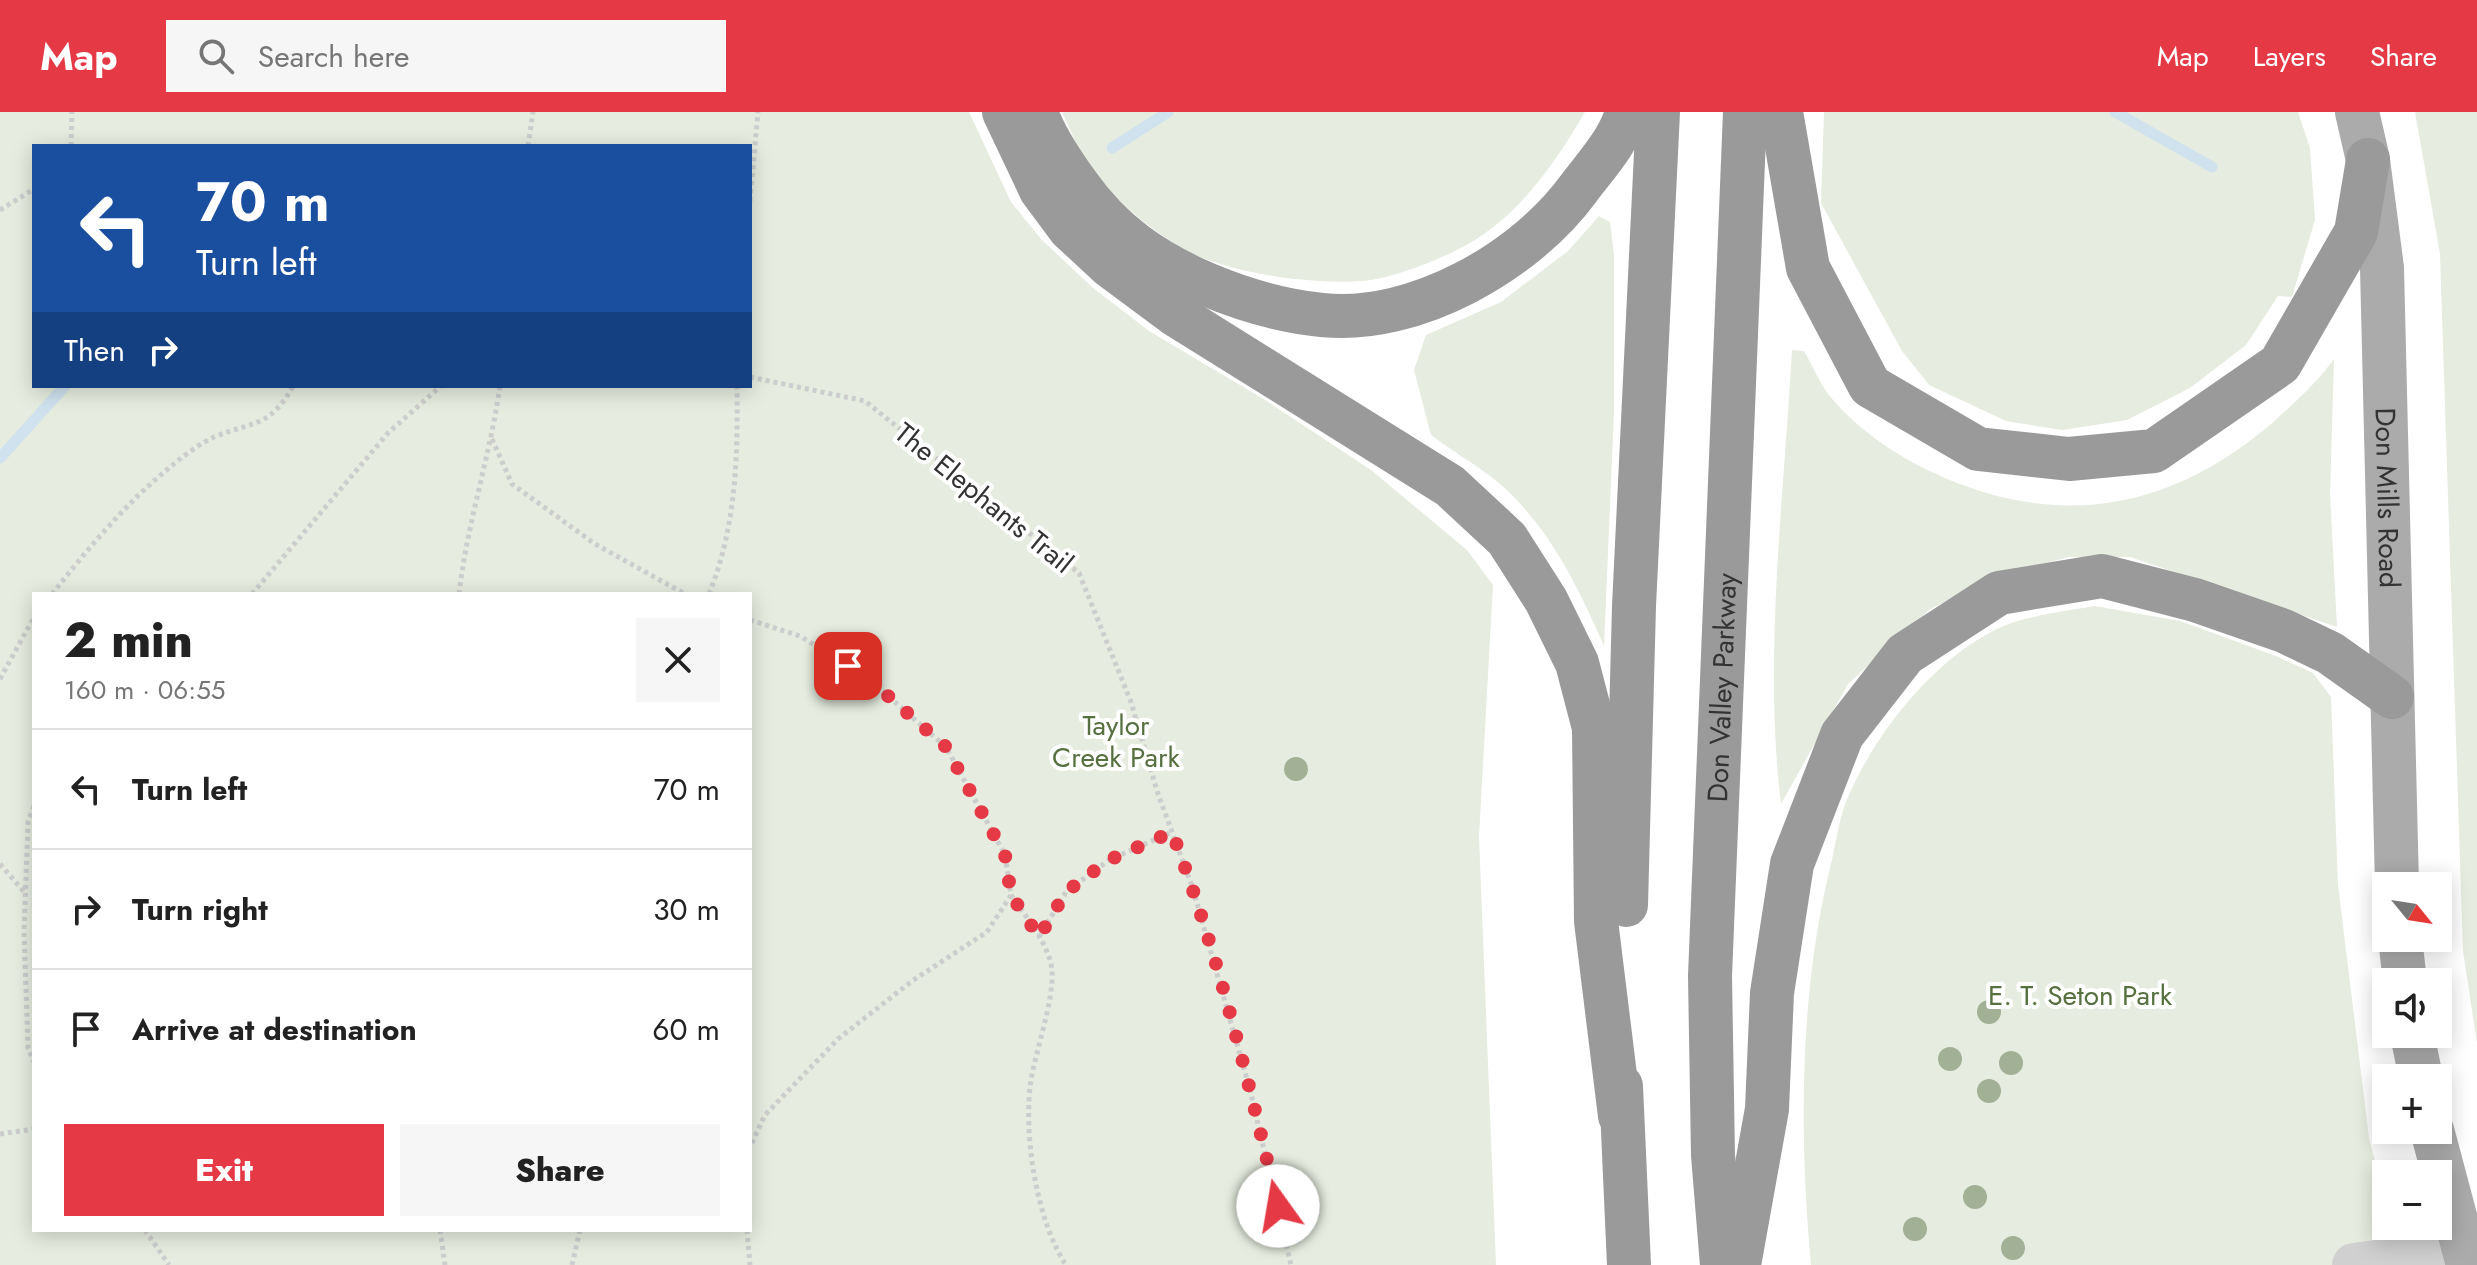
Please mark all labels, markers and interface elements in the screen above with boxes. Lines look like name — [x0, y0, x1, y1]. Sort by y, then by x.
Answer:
search box — [166, 20, 726, 92]
text: Map — [40, 29, 118, 84]
icon: search — [194, 34, 238, 78]
text: Search here — [258, 35, 410, 78]
text: Map — [2157, 36, 2209, 77]
text: Layers — [2253, 36, 2326, 77]
text: Share — [2370, 36, 2437, 77]
text: 70 m — [196, 161, 330, 242]
icon: left — [64, 176, 168, 280]
text: Turn left — [196, 236, 317, 288]
icon: right — [141, 328, 185, 372]
text: Then — [64, 329, 125, 372]
street label: Don Mills Road — [2365, 407, 2410, 588]
street label: The Elephants Trail — [886, 413, 1082, 583]
street label: Don Valley Parkway — [1697, 572, 1747, 803]
text: 2 min — [64, 606, 193, 675]
button: close — [636, 618, 720, 702]
pin — [814, 632, 882, 700]
icon: arrive — [826, 644, 870, 688]
text: 160 m · 06:55 — [64, 671, 225, 709]
park label: Taylor Creek Park — [1052, 705, 1181, 778]
icon: left — [64, 767, 108, 811]
text: Turn left — [132, 768, 247, 811]
text: 70 m — [654, 768, 720, 811]
north arrow — [2372, 872, 2452, 952]
map controls — [2372, 872, 2452, 1240]
icon: right — [64, 887, 108, 931]
text: Turn right — [132, 888, 268, 931]
text: 30 m — [653, 888, 720, 931]
button: sound — [2372, 968, 2452, 1048]
park label: E. T. Seton Park — [1988, 975, 2173, 1016]
icon: arrive — [64, 1007, 108, 1051]
text: Arrive at destination — [132, 1008, 417, 1051]
text: 60 m — [652, 1008, 720, 1051]
button: + — [2372, 1064, 2452, 1144]
button: Exit — [64, 1124, 384, 1216]
button: Share — [400, 1124, 720, 1216]
button: − — [2372, 1160, 2452, 1240]
position arrow — [1236, 1164, 1320, 1248]

